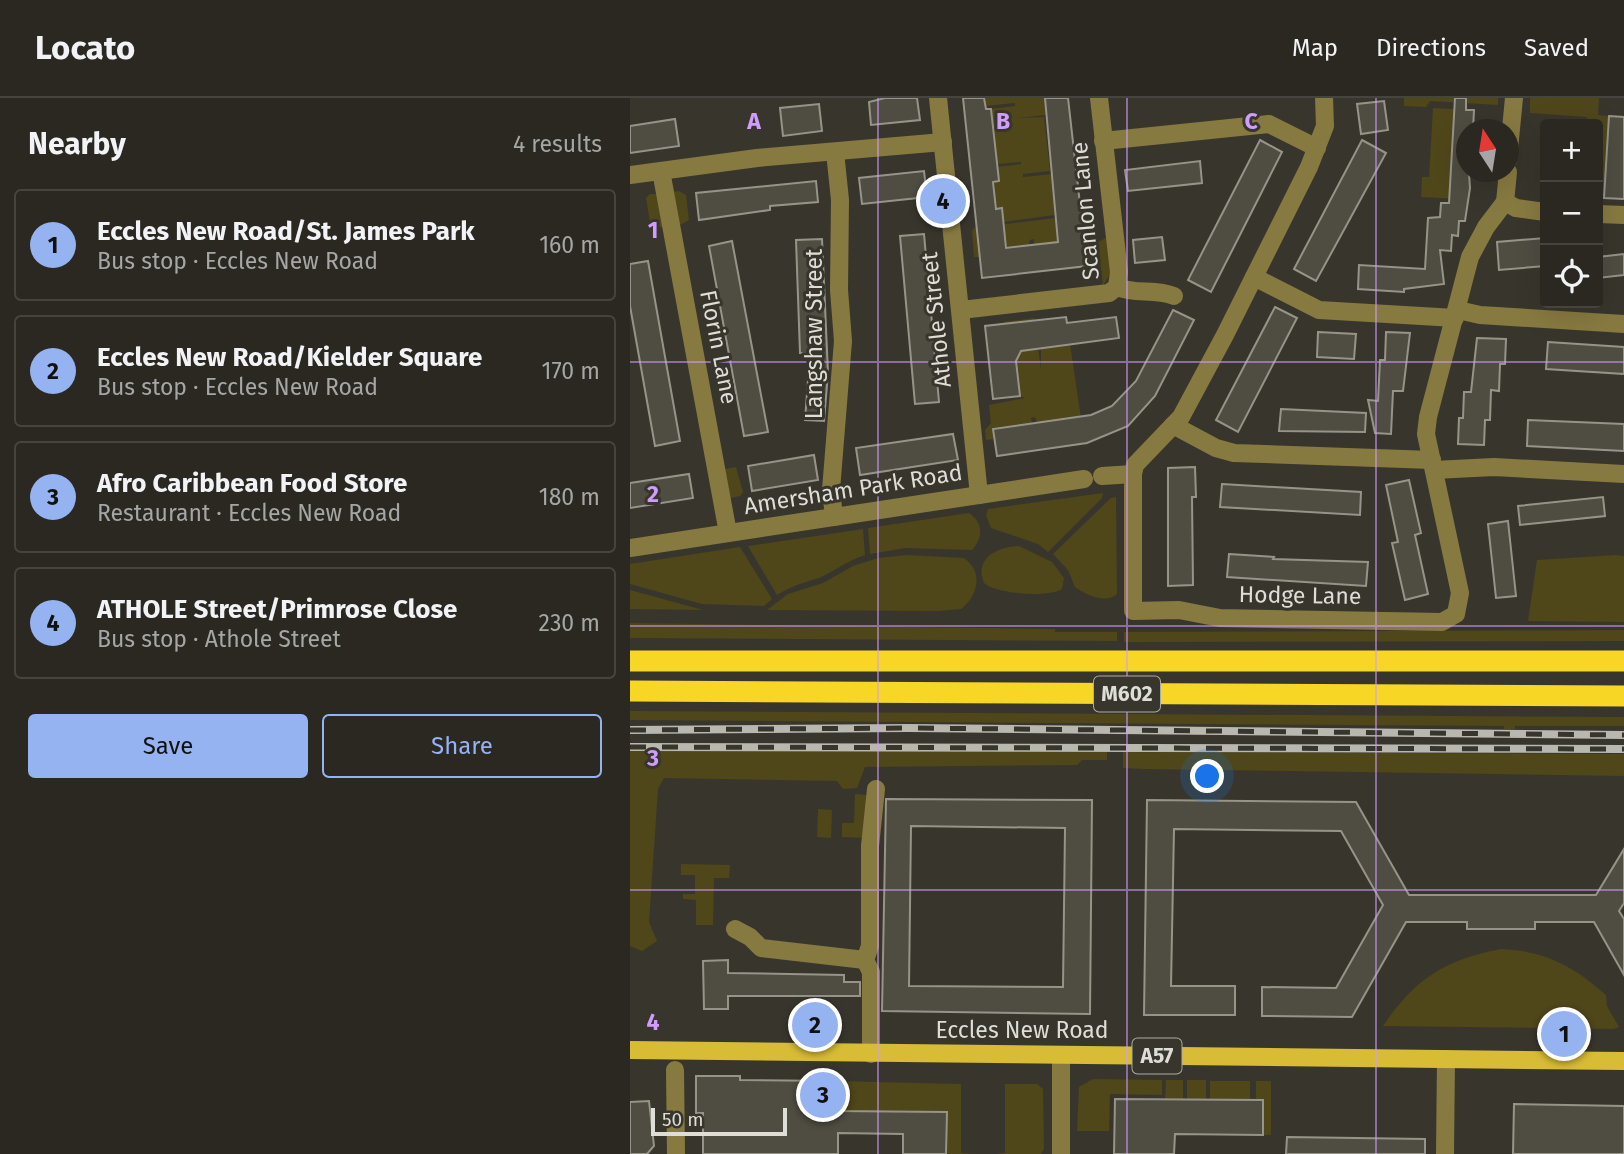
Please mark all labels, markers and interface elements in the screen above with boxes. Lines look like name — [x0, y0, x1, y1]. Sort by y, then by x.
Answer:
text: Locato — [35, 28, 135, 68]
text: Map — [1292, 34, 1338, 62]
text: Directions — [1376, 34, 1486, 62]
text: Saved — [1524, 34, 1589, 62]
text: A — [746, 107, 761, 135]
text: B — [996, 107, 1010, 135]
text: C — [1244, 107, 1258, 135]
north arrow — [1456, 119, 1519, 182]
map controls — [1540, 119, 1603, 308]
button: + — [1540, 119, 1603, 182]
text: Nearby — [28, 126, 126, 162]
text: 4 results — [513, 130, 602, 158]
street label: Scanlon Lane — [1065, 141, 1105, 281]
pin: 4 — [920, 175, 966, 227]
button: − — [1540, 182, 1603, 245]
text: Eccles New Road/St. James Park — [97, 216, 475, 247]
text: 1 — [648, 216, 658, 244]
text: 1 — [48, 231, 58, 259]
text: 160 m — [539, 231, 600, 259]
button: locate — [1540, 245, 1603, 308]
text: Bus stop · Eccles New Road — [97, 247, 378, 275]
street label: Langshaw Street — [800, 248, 828, 419]
street label: Athole Street — [915, 250, 957, 389]
street label: Florin Lane — [694, 287, 744, 407]
text: Eccles New Road/Kielder Square — [97, 342, 482, 373]
text: 2 — [47, 357, 59, 385]
text: 170 m — [541, 357, 600, 385]
text: Bus stop · Eccles New Road — [97, 373, 378, 401]
street label: Amersham Park Road — [742, 458, 964, 520]
text: Afro Caribbean Food Store — [97, 468, 407, 499]
text: 2 — [647, 480, 659, 508]
text: 3 — [47, 483, 59, 511]
text: 180 m — [539, 483, 600, 511]
text: Restaurant · Eccles New Road — [97, 499, 401, 527]
street label: Hodge Lane — [1238, 580, 1362, 610]
text: ATHOLE Street/Primrose Close — [97, 594, 457, 625]
text: 4 — [47, 609, 60, 637]
text: 230 m — [539, 609, 600, 637]
text: Bus stop · Athole Street — [97, 625, 341, 653]
road number: M602 — [1094, 676, 1160, 712]
button: Save — [28, 714, 308, 778]
button: Share — [322, 714, 602, 778]
text: 3 — [646, 744, 659, 772]
your location — [1190, 759, 1224, 793]
pin: 2 — [792, 999, 838, 1051]
text: 4 — [647, 1008, 660, 1036]
pin: 1 — [1541, 1008, 1587, 1060]
street label: Eccles New Road — [935, 1016, 1109, 1044]
road number: A57 — [1133, 1038, 1182, 1074]
pin: 3 — [800, 1069, 846, 1121]
scale bar — [651, 1105, 788, 1137]
text: 50 m — [662, 1108, 703, 1131]

